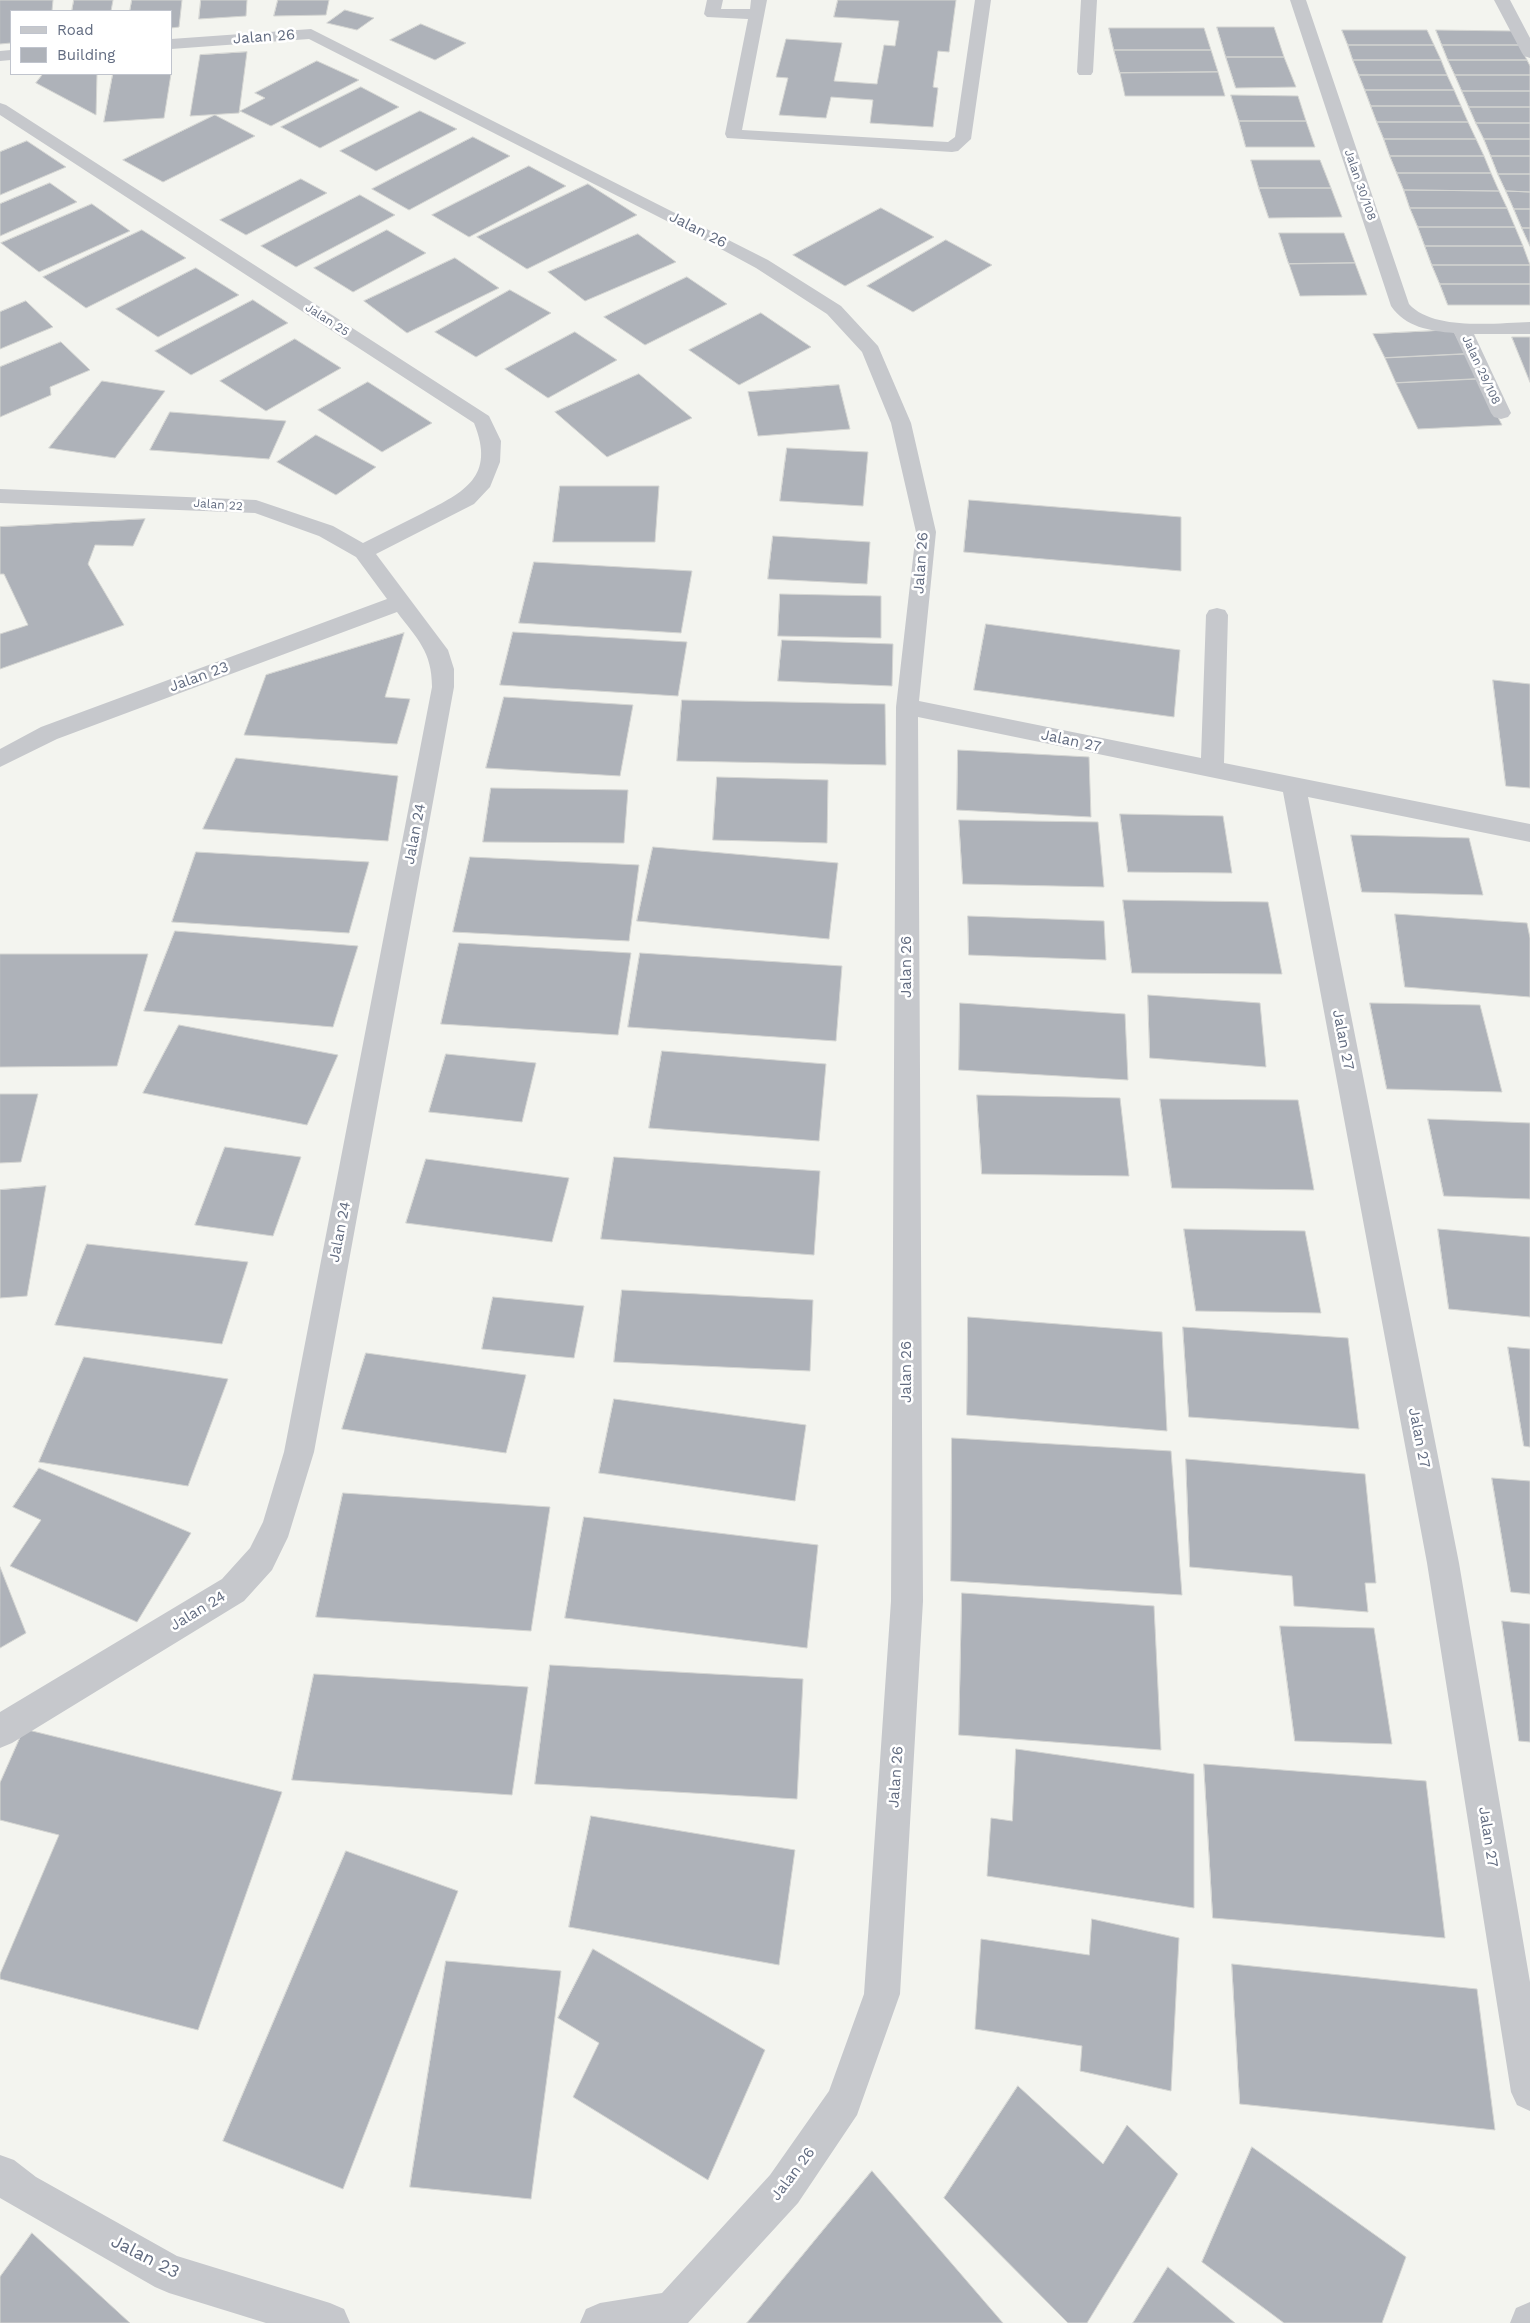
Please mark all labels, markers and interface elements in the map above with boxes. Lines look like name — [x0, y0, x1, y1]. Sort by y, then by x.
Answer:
legend — [10, 10, 172, 75]
text: Road — [57, 21, 94, 39]
street label: Jalan 26 — [232, 26, 296, 48]
text: Building — [57, 46, 115, 64]
street label: Jalan 30/108 — [1341, 147, 1379, 223]
street label: Jalan 26 — [666, 208, 730, 252]
street label: Jalan 25 — [302, 301, 352, 339]
street label: Jalan 29/108 — [1459, 333, 1503, 407]
street label: Jalan 22 — [193, 496, 243, 514]
street label: Jalan 26 — [910, 531, 932, 595]
street label: Jalan 23 — [167, 658, 231, 696]
street label: Jalan 27 — [1039, 726, 1103, 756]
street label: Jalan 24 — [400, 802, 430, 866]
street label: Jalan 26 — [898, 936, 916, 998]
street label: Jalan 27 — [1328, 1008, 1358, 1072]
street label: Jalan 24 — [325, 1200, 355, 1264]
street label: Jalan 26 — [898, 1341, 916, 1403]
street label: Jalan 27 — [1404, 1406, 1434, 1470]
street label: Jalan 24 — [167, 1587, 229, 1635]
street label: Jalan 26 — [885, 1745, 907, 1809]
street label: Jalan 27 — [1474, 1805, 1502, 1869]
street label: Jalan 26 — [767, 2144, 819, 2204]
street label: Jalan 23 — [107, 2231, 183, 2283]

